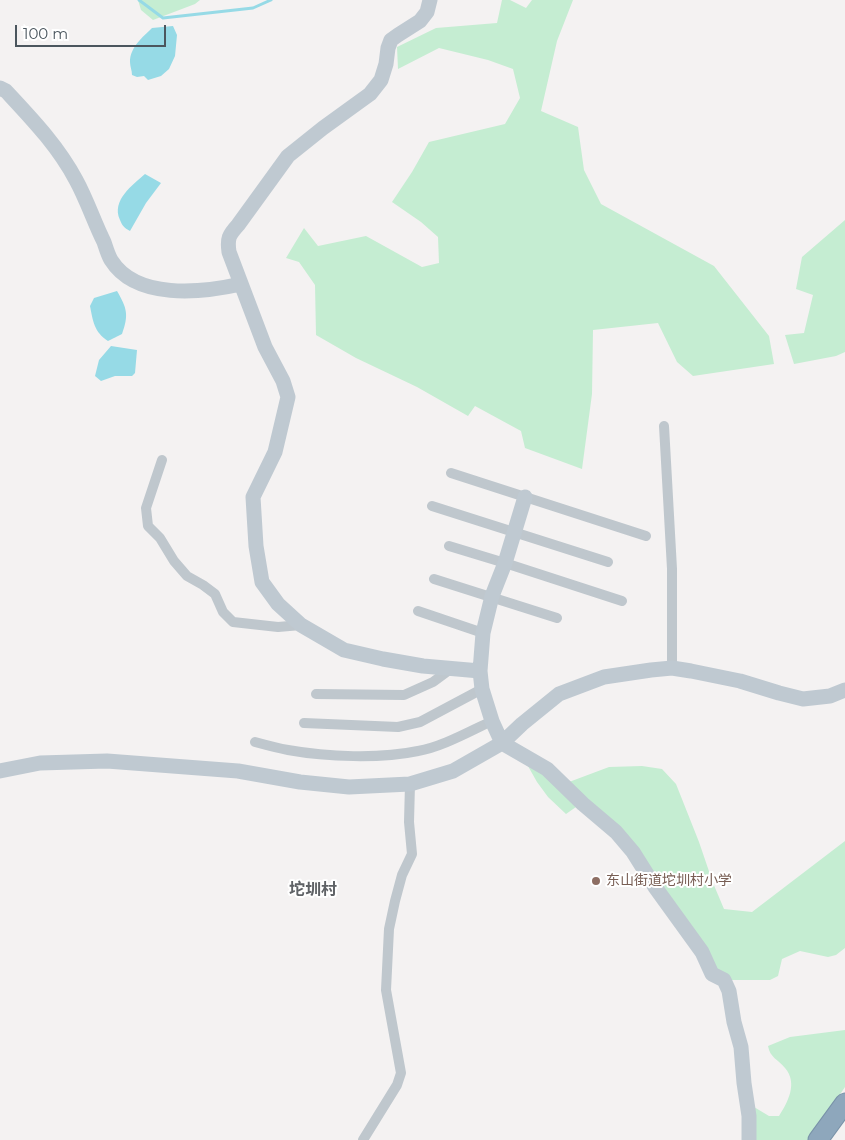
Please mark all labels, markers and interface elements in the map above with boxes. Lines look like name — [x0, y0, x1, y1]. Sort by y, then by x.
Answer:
scale bar — [18, 15, 169, 47]
text: 100 m — [23, 24, 68, 43]
place label: 东山街道坨圳村小学 — [606, 873, 732, 889]
marker: 东山街道坨圳村小学 — [590, 875, 602, 887]
district label: 坨圳村 — [289, 880, 337, 900]

